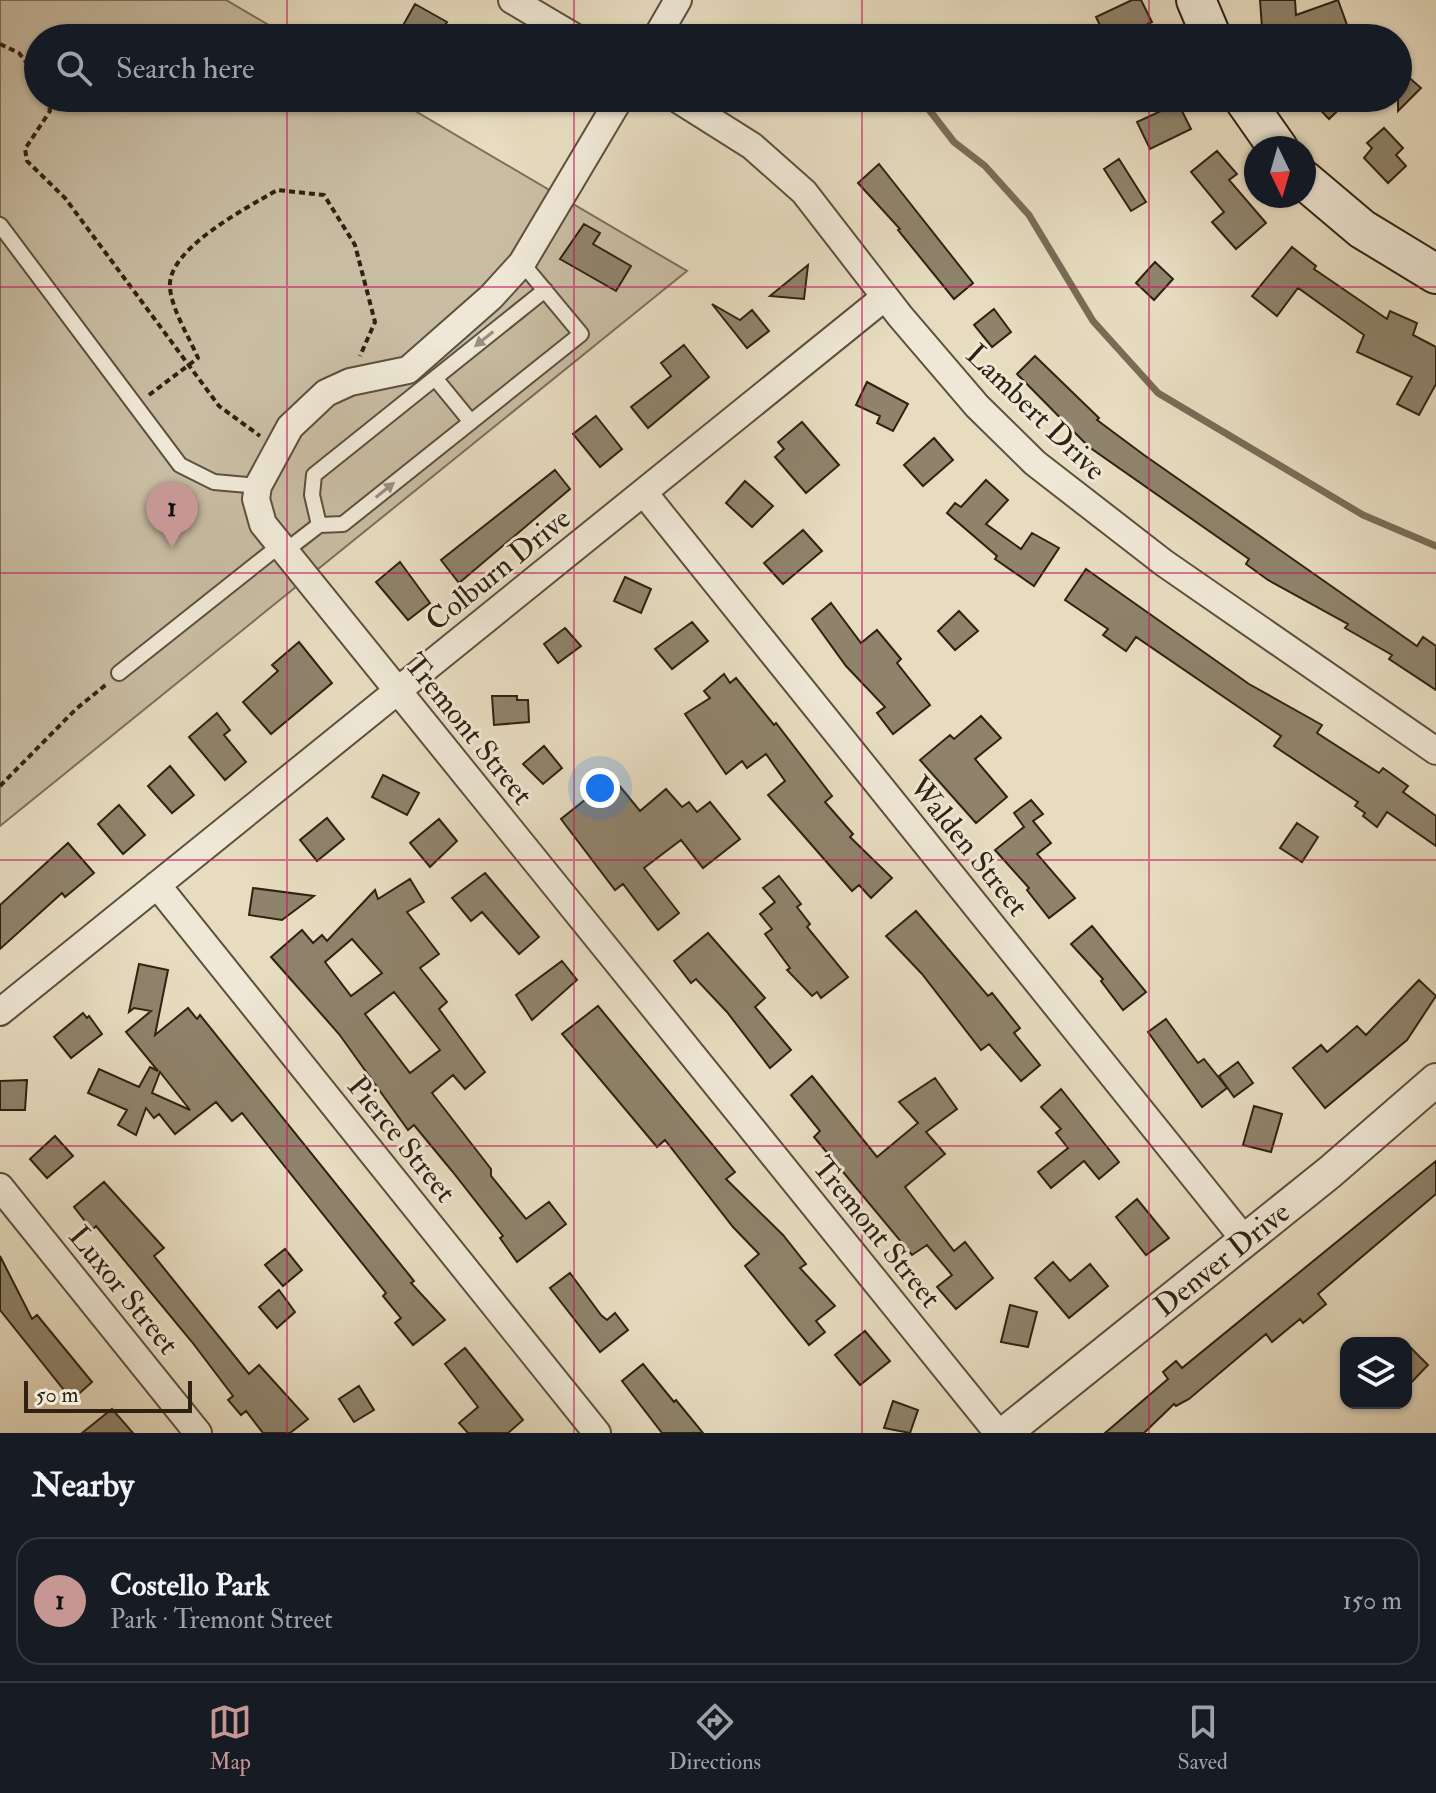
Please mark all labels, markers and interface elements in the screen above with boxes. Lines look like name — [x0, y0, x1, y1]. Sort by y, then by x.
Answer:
search box — [24, 24, 1412, 112]
icon: search — [52, 46, 96, 90]
text: Search here — [116, 50, 255, 87]
north arrow — [1244, 136, 1316, 208]
one-way arrow — [474, 330, 494, 347]
street label: Lambert Drive — [958, 336, 1113, 488]
pin: 1 — [146, 482, 198, 548]
one-way arrow — [375, 482, 395, 499]
street label: Colburn Drive — [418, 500, 578, 639]
street label: Tremont Street — [396, 646, 541, 813]
your location — [580, 768, 620, 808]
street label: Walden Street — [900, 768, 1036, 924]
street label: Pierce Street — [339, 1069, 464, 1210]
street label: Tremont Street — [804, 1149, 949, 1316]
street label: Denver Drive — [1147, 1194, 1297, 1325]
street label: Luxor Street — [61, 1219, 187, 1362]
map controls — [1340, 1337, 1412, 1409]
button: layers — [1340, 1337, 1412, 1409]
scale bar — [24, 1377, 192, 1413]
text: 50 m — [36, 1381, 78, 1409]
text: Nearby — [32, 1464, 134, 1507]
text: Costello Park — [110, 1567, 270, 1604]
text: 1 — [55, 1585, 65, 1617]
text: 150 m — [1343, 1585, 1402, 1617]
text: Park · Tremont Street — [110, 1604, 333, 1636]
tab: Map — [208, 1700, 252, 1776]
tab: Directions — [669, 1700, 761, 1776]
tab: Saved — [1178, 1700, 1228, 1776]

